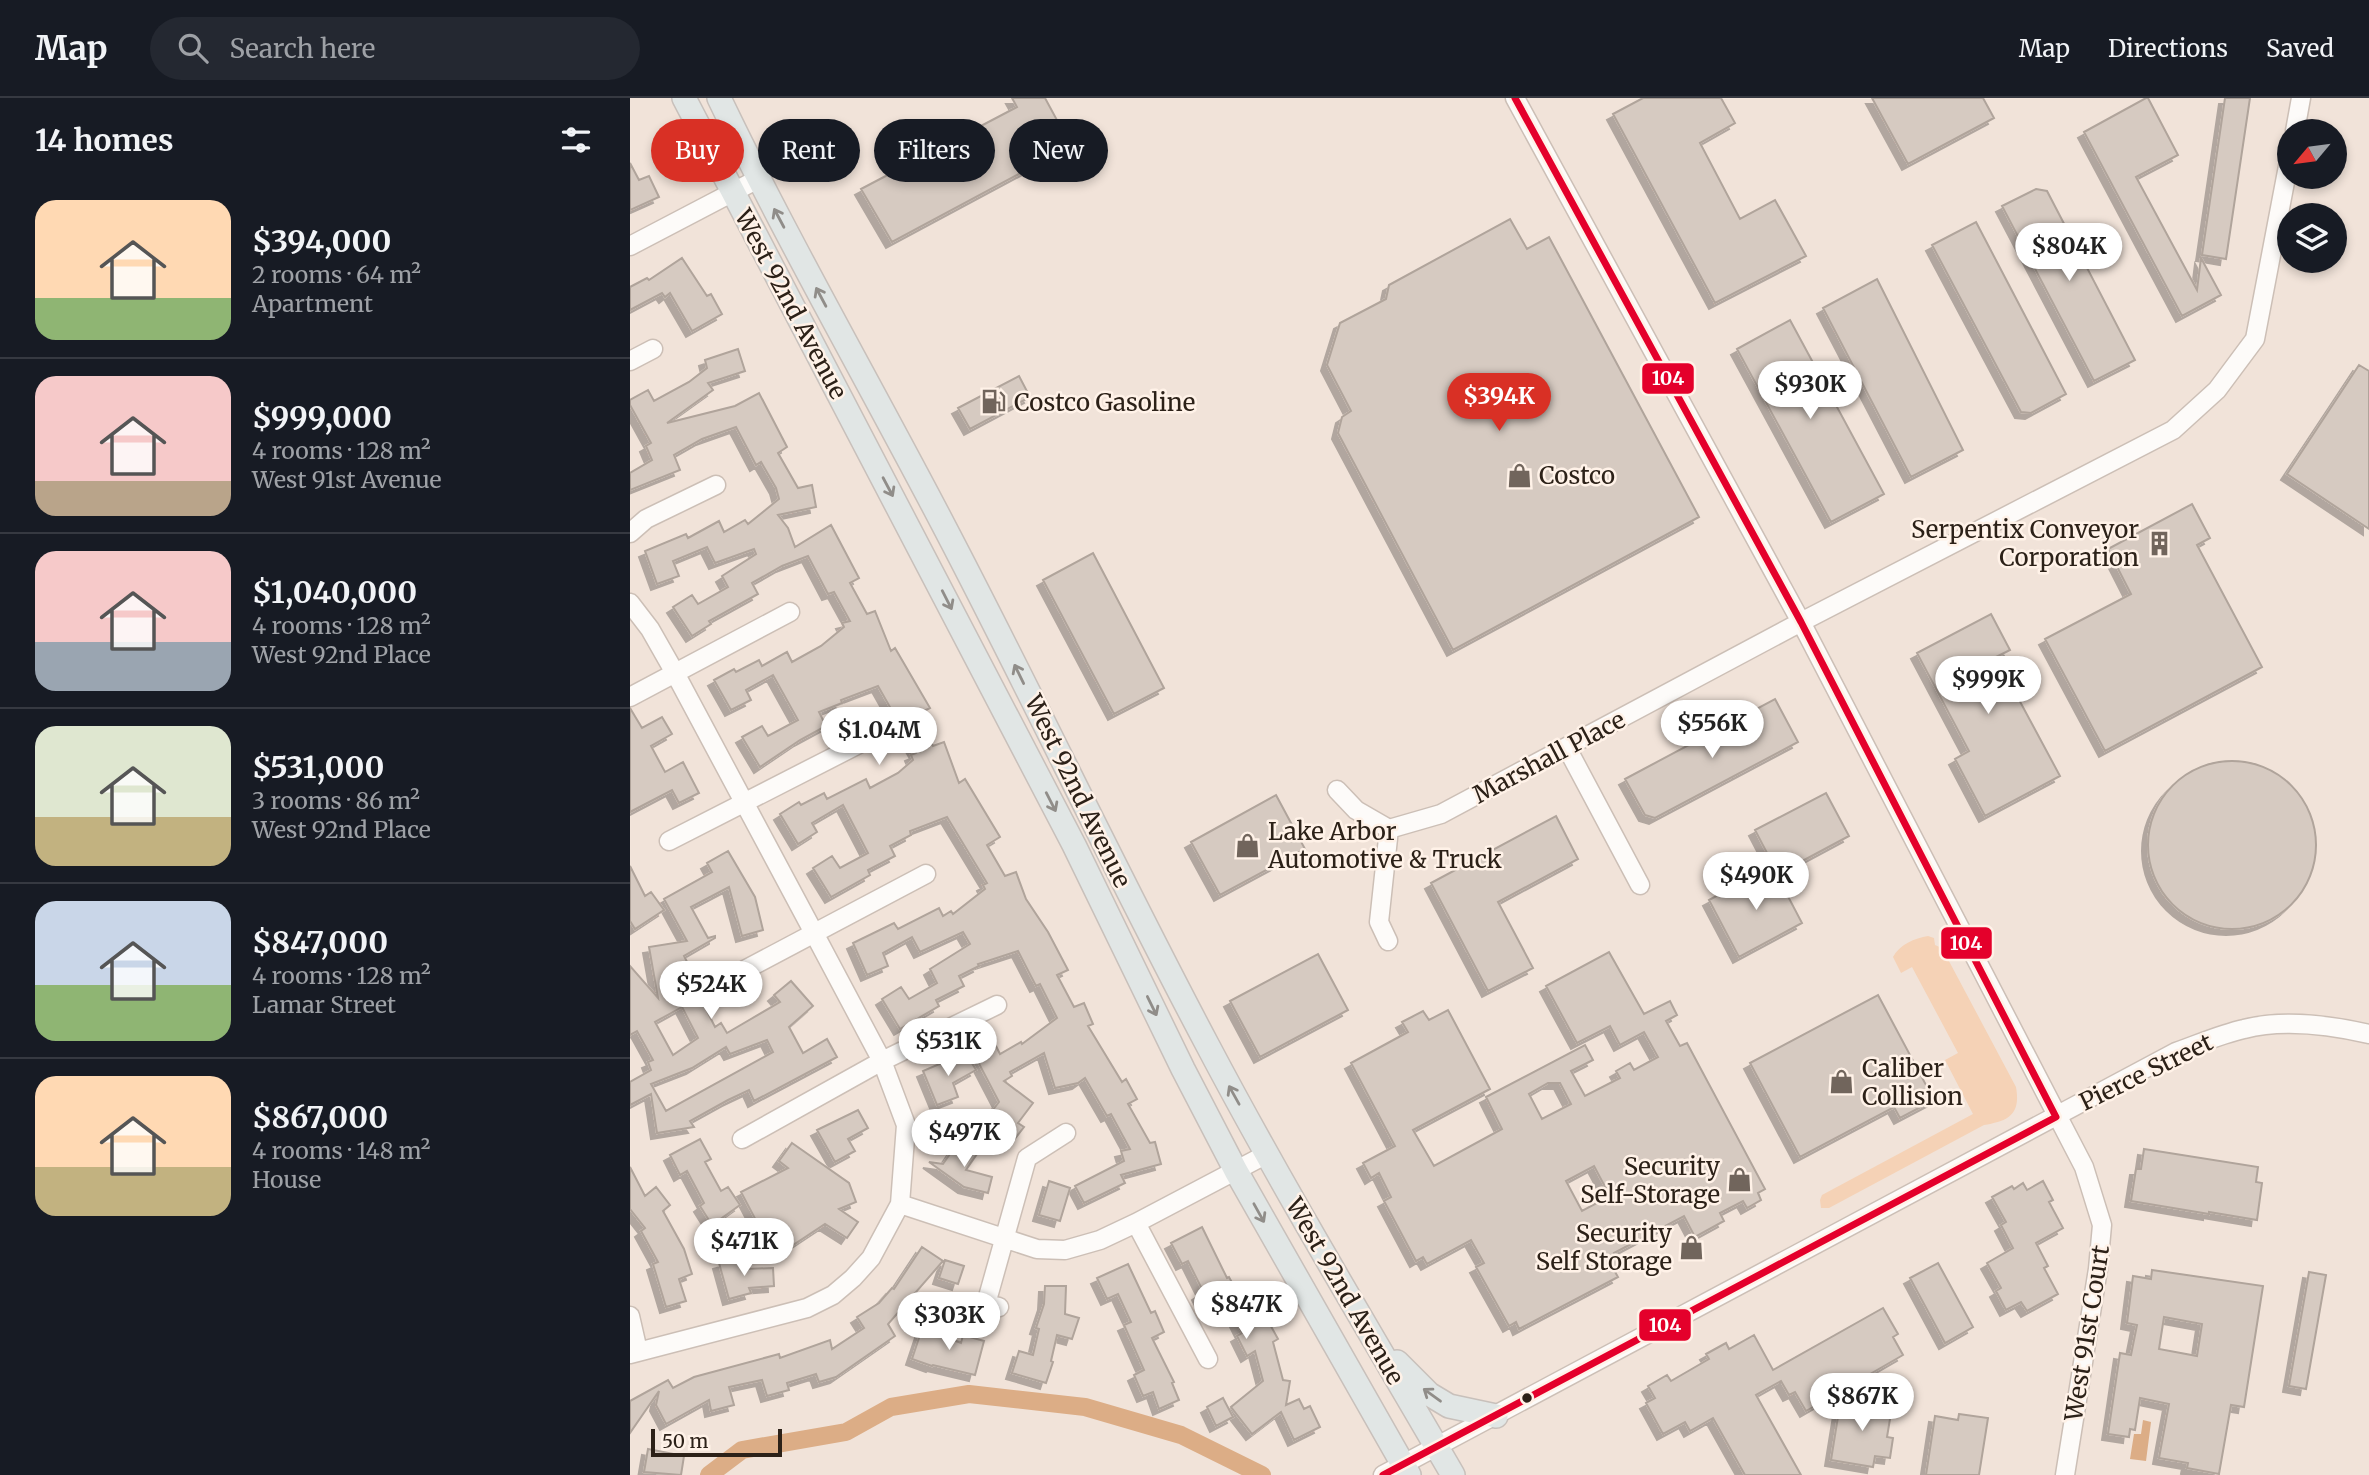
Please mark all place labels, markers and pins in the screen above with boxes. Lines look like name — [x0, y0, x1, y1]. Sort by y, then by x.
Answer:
pin: $804K — [2020, 223, 2118, 283]
pin: $930K — [1761, 362, 1859, 421]
pin: $394K — [1450, 374, 1548, 433]
place label: Costco Gasoline — [1014, 387, 1195, 418]
fuel station icon: Costco Gasoline — [980, 388, 1008, 416]
place label: Costco — [1539, 460, 1615, 491]
shop icon: Costco — [1505, 461, 1533, 489]
place label: Serpentix Conveyor Corporation — [1911, 514, 2139, 573]
building icon: Serpentix Conveyor Corporation — [2145, 529, 2173, 557]
pin: $999K — [1939, 656, 2037, 716]
pin: $556K — [1663, 700, 1761, 760]
pin: $1.04M — [822, 708, 936, 767]
place label: Lake Arbor Automotive & Truck — [1267, 816, 1503, 875]
shop icon: Lake Arbor Automotive & Truck — [1234, 831, 1262, 859]
pin: $490K — [1707, 852, 1805, 912]
pin: $524K — [662, 962, 760, 1021]
pin: $531K — [899, 1018, 997, 1078]
place label: Caliber Collision — [1862, 1053, 1963, 1112]
shop icon: Caliber Collision — [1828, 1068, 1856, 1096]
pin: $497K — [915, 1110, 1013, 1169]
place label: Security Self-Storage — [1580, 1151, 1720, 1210]
shop icon: Security Self-Storage — [1726, 1166, 1754, 1194]
pin: $471K — [695, 1218, 793, 1278]
place label: Security Self Storage — [1536, 1218, 1672, 1277]
shop icon: Security Self Storage — [1678, 1233, 1706, 1261]
pin: $847K — [1197, 1282, 1295, 1341]
pin: $303K — [900, 1292, 998, 1352]
pin: $867K — [1813, 1374, 1911, 1433]
unlabelled marker — [1520, 1391, 1534, 1405]

